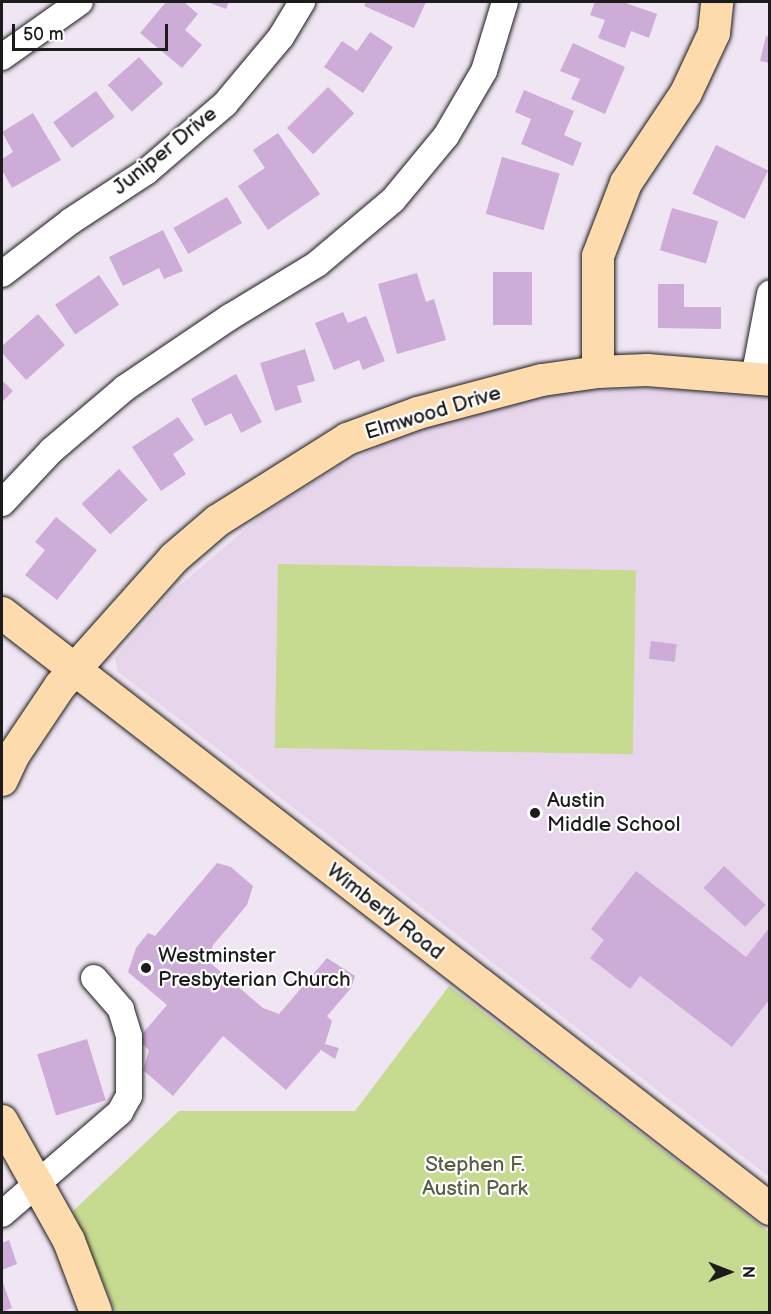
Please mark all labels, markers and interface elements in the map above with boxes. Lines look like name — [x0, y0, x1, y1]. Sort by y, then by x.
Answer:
scale bar — [15, 12, 171, 50]
text: 50 m — [23, 24, 64, 45]
street label: Juniper Drive — [108, 101, 222, 201]
street label: Elmwood Drive — [362, 380, 504, 446]
place label: Austin Middle School — [547, 788, 681, 838]
marker: Austin Middle School — [528, 806, 542, 820]
street label: Wimberly Road — [321, 858, 449, 966]
place label: Westminster Presbyterian Church — [158, 943, 351, 993]
marker: Westminster Presbyterian Church — [139, 961, 153, 975]
park label: Stephen F. Austin Park — [422, 1152, 528, 1202]
north arrow — [699, 1242, 759, 1302]
text: N — [738, 1266, 757, 1278]

